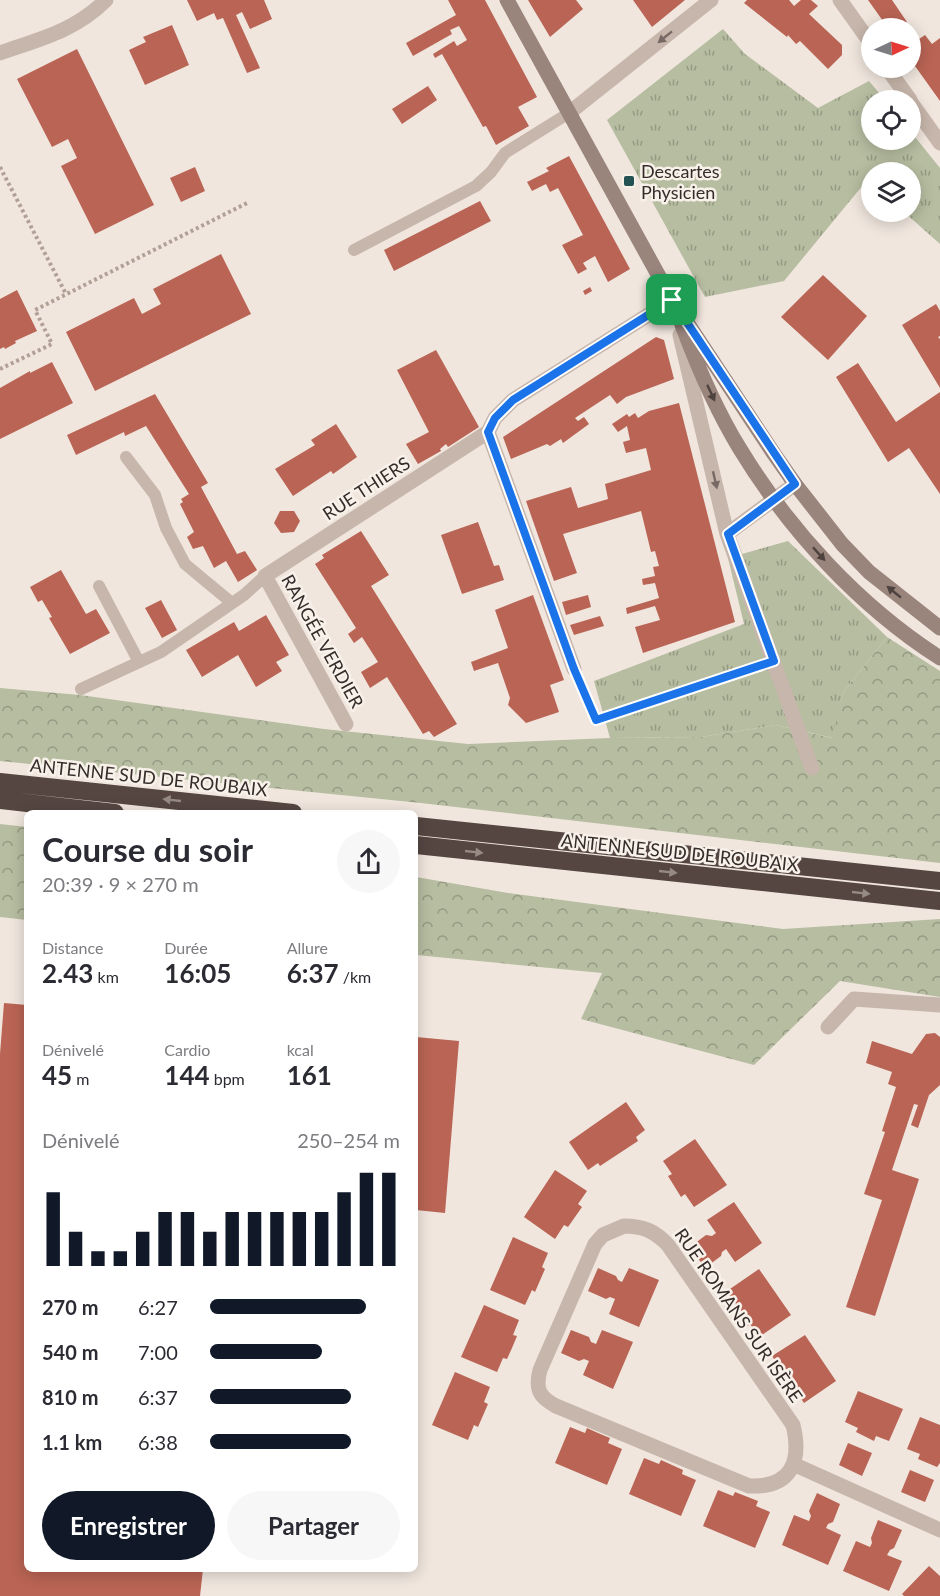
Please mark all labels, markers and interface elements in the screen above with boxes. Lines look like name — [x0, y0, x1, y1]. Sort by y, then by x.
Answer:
north arrow — [861, 18, 921, 78]
map controls — [861, 18, 921, 222]
one-way arrow — [657, 30, 673, 43]
button: locate — [861, 90, 921, 150]
place label: Descartes Physicien — [641, 160, 720, 203]
button: layers — [861, 162, 921, 222]
marker: Descartes Physicien — [622, 174, 636, 188]
pin — [646, 274, 697, 325]
icon: arrive — [655, 283, 688, 316]
one-way arrow — [706, 384, 715, 401]
street label: RUE THIERS — [318, 452, 414, 524]
one-way arrow — [710, 470, 720, 489]
one-way arrow — [812, 546, 825, 561]
street label: RANGÉE VERDIER — [277, 570, 369, 712]
one-way arrow — [886, 586, 901, 599]
street label: ANTENNE SUD DE ROUBAIX — [29, 754, 269, 800]
one-way arrow — [163, 795, 182, 805]
text: Course du soir — [42, 829, 253, 869]
street label: ANTENNE SUD DE ROUBAIX — [560, 829, 800, 875]
button: share — [337, 830, 400, 893]
one-way arrow — [464, 847, 483, 856]
one-way arrow — [658, 867, 677, 877]
text: 20:39 · 9 × 270 m — [42, 872, 199, 896]
one-way arrow — [852, 888, 871, 898]
text: Distance — [42, 938, 103, 957]
text: Durée — [164, 938, 208, 957]
text: Allure — [287, 938, 328, 957]
text: 2.43 — [42, 957, 93, 989]
text: 16:05 — [164, 957, 231, 989]
text: 6:37 — [287, 957, 339, 989]
text: km — [93, 967, 119, 986]
text: /km — [339, 967, 371, 986]
text: Dénivelé — [42, 1040, 104, 1059]
text: Cardio — [164, 1040, 210, 1059]
text: kcal — [287, 1040, 314, 1059]
text: 45 — [42, 1059, 72, 1091]
text: 144 — [164, 1059, 210, 1091]
text: 161 — [287, 1059, 332, 1091]
text: m — [72, 1069, 89, 1088]
text: bpm — [210, 1069, 245, 1088]
text: Dénivelé — [42, 1128, 119, 1152]
text: 250–254 m — [297, 1128, 400, 1152]
street label: RUE ROMANS SUR ISÈRE — [670, 1224, 808, 1406]
text: 270 m — [42, 1295, 98, 1319]
text: 6:27 — [138, 1295, 178, 1319]
text: 540 m — [42, 1340, 98, 1364]
text: 7:00 — [138, 1340, 178, 1364]
text: 810 m — [42, 1385, 98, 1409]
text: 6:37 — [138, 1385, 178, 1409]
text: 1.1 km — [42, 1430, 102, 1454]
text: 6:38 — [138, 1430, 178, 1454]
button: Enregistrer — [42, 1491, 215, 1560]
button: Partager — [227, 1491, 400, 1560]

